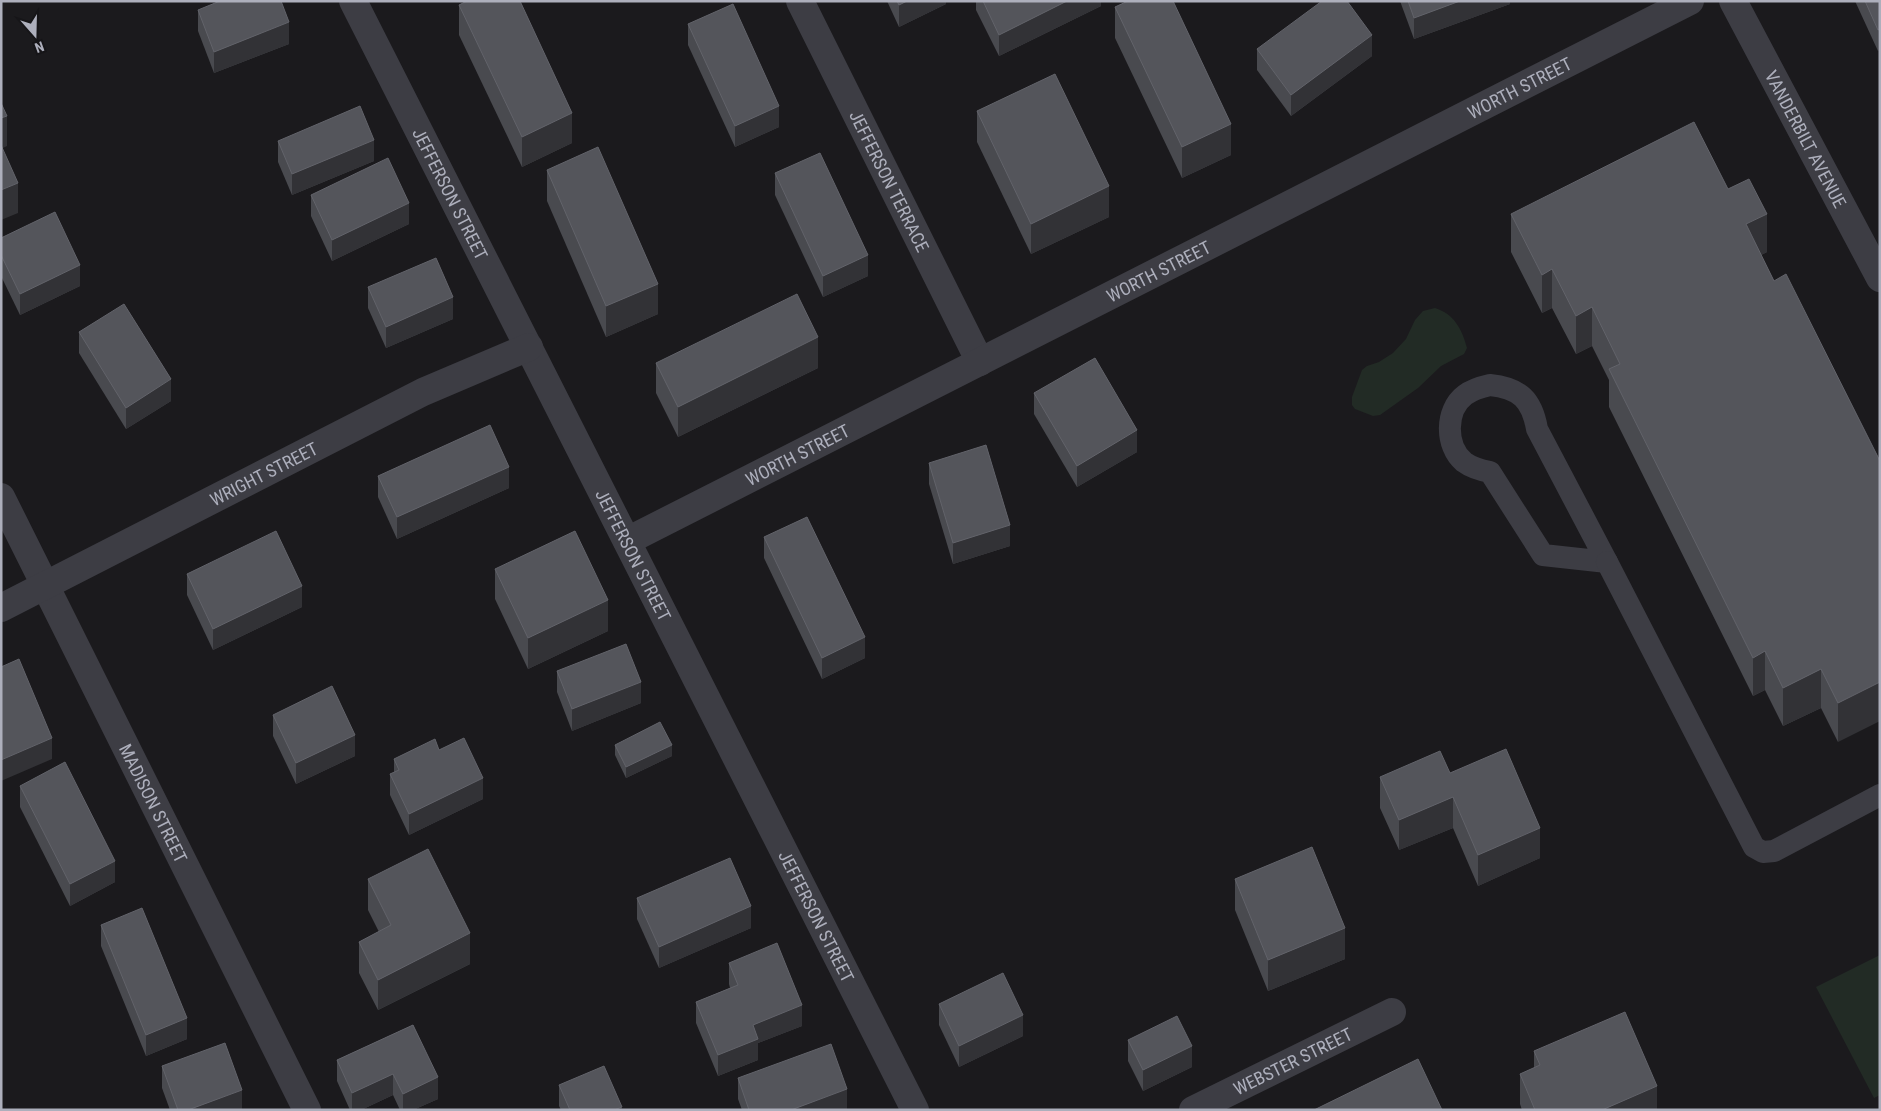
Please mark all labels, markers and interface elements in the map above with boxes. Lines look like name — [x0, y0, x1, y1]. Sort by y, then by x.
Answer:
north arrow — [10, 10, 60, 60]
text: N — [33, 38, 46, 56]
street label: WORTH STREET — [1464, 53, 1575, 123]
street label: VANDERBILT AVENUE — [1761, 67, 1851, 211]
street label: JEFFERSON TERRACE — [846, 107, 934, 255]
street label: JEFFERSON STREET — [409, 124, 493, 263]
street label: WORTH STREET — [1103, 236, 1214, 306]
street label: WORTH STREET — [742, 419, 853, 490]
street label: WRIGHT STREET — [206, 437, 321, 510]
street label: JEFFERSON STREET — [592, 486, 676, 624]
street label: MADISON STREET — [115, 740, 192, 866]
street label: JEFFERSON STREET — [775, 847, 859, 985]
street label: WEBSTER STREET — [1230, 1023, 1355, 1099]

